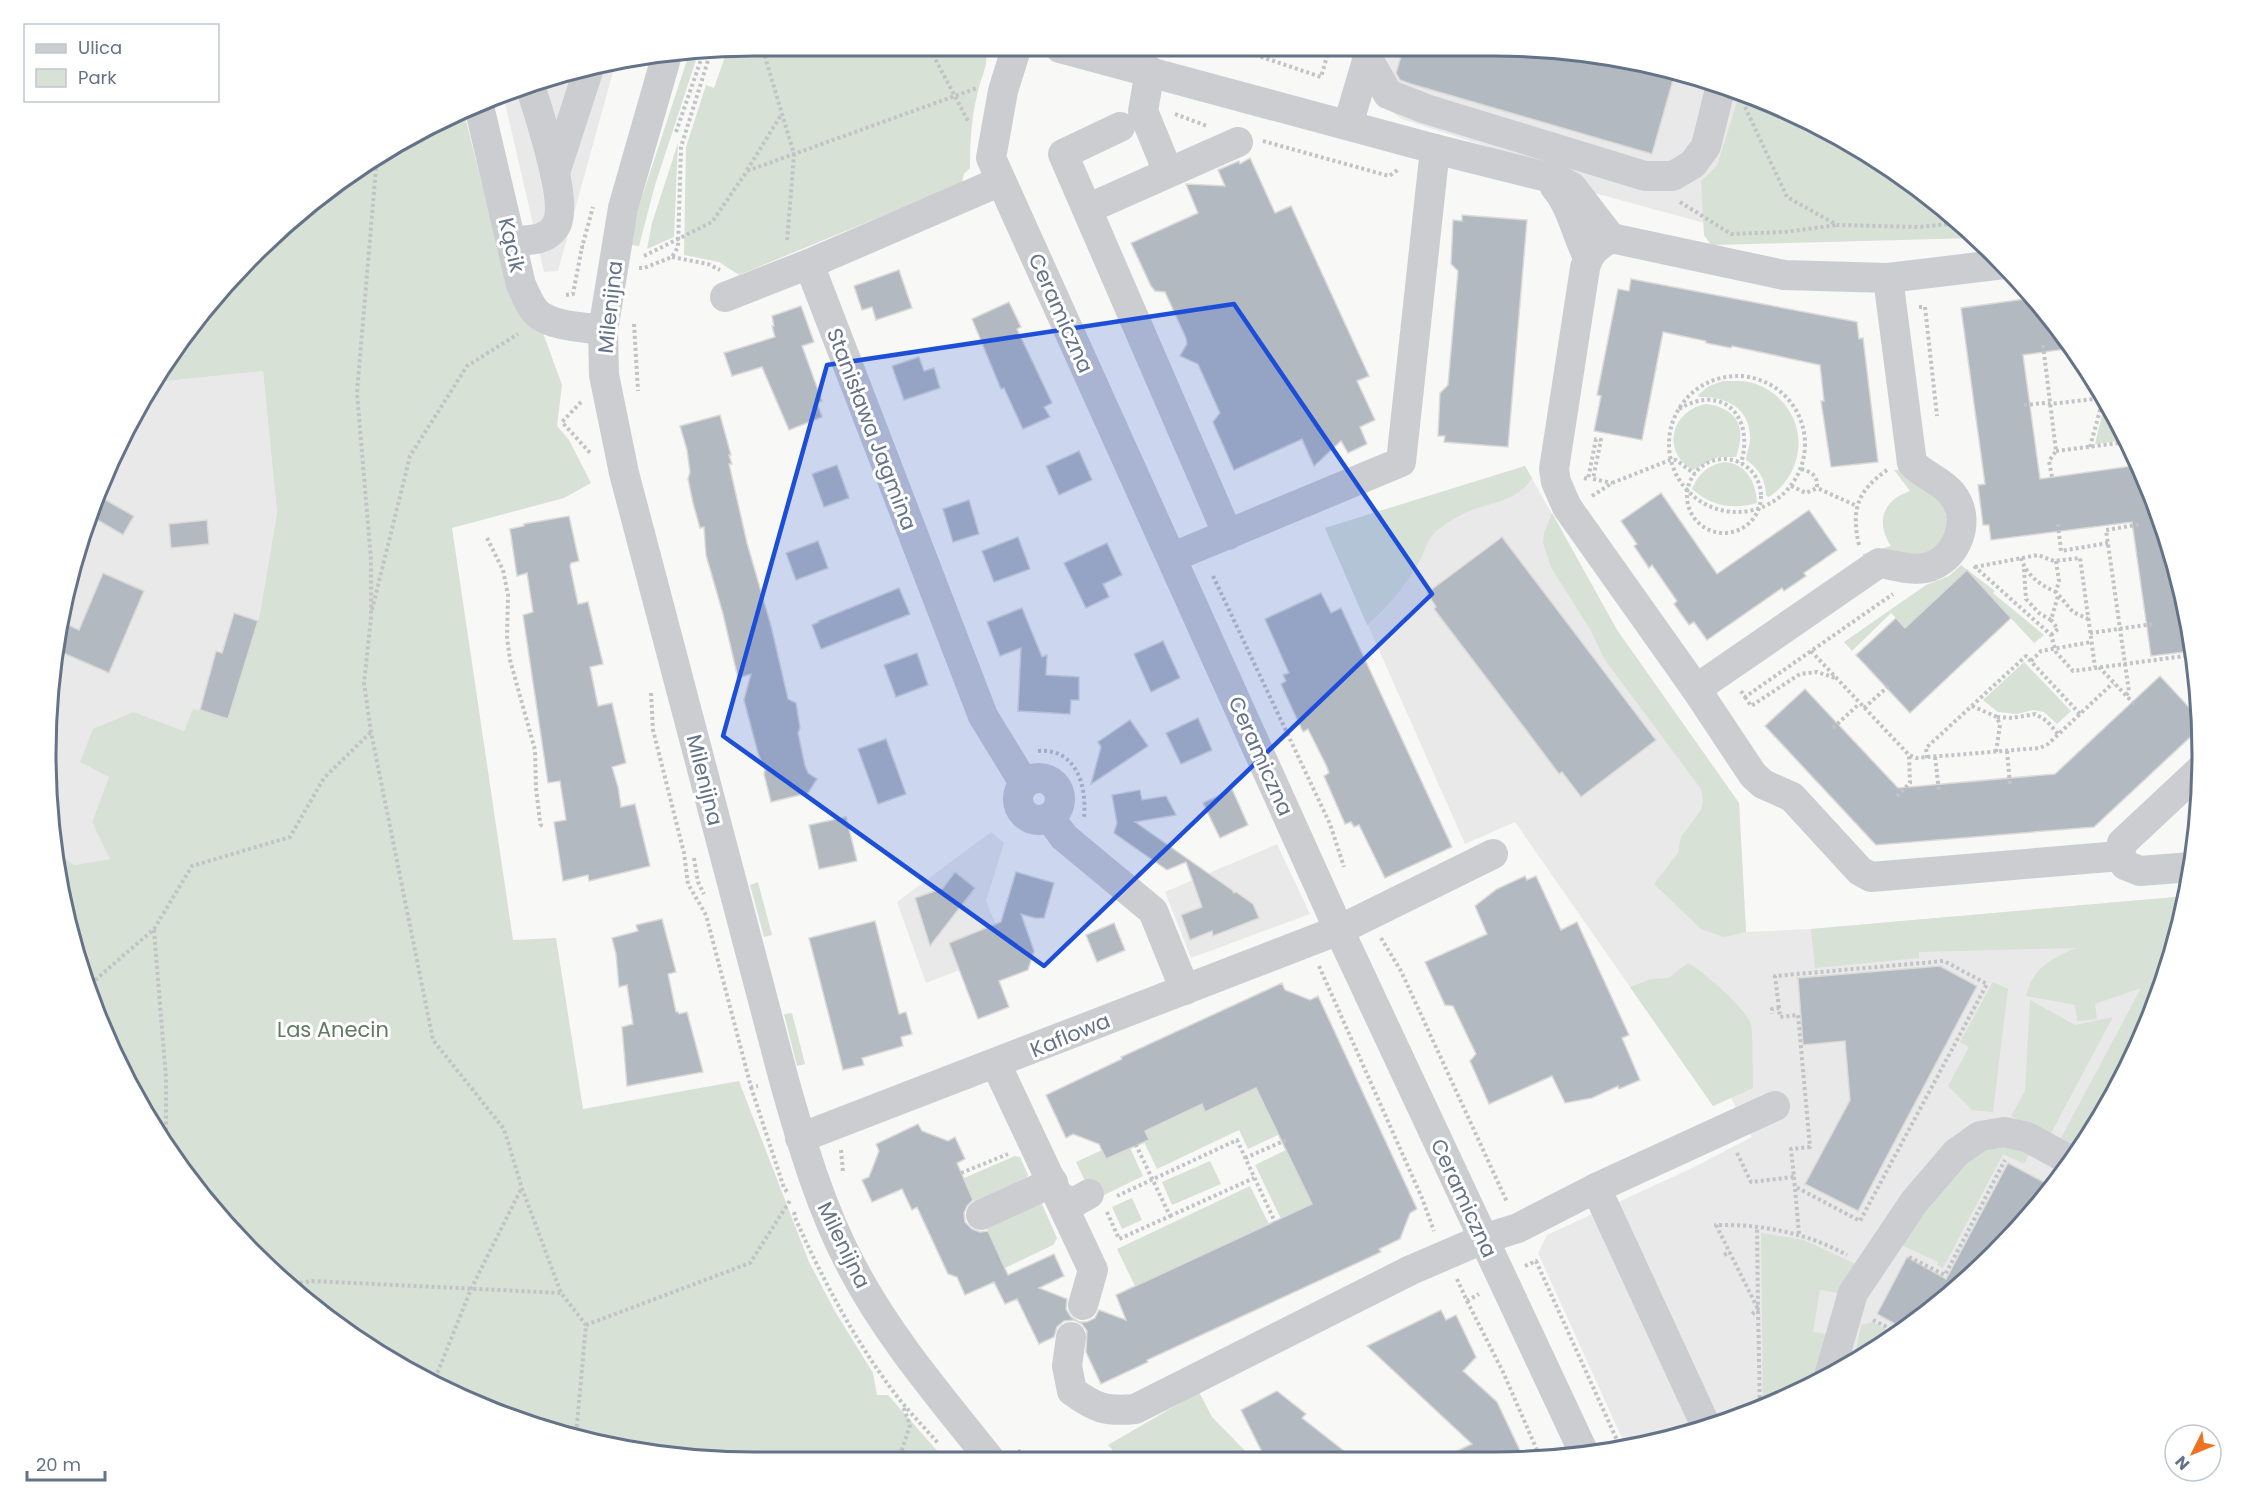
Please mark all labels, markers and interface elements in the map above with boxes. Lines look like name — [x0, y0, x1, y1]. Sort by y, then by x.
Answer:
legend — [24, 24, 219, 102]
text: Ulica — [78, 35, 122, 60]
text: Park — [78, 65, 117, 90]
street label: Kącik — [492, 215, 532, 275]
street label: Ceramiczna — [1022, 249, 1100, 377]
street label: Milenijna — [591, 259, 629, 355]
street label: Stanisława Jagmina — [820, 324, 924, 534]
street label: Ceramiczna — [1222, 692, 1300, 820]
street label: Milenijna — [680, 731, 730, 829]
street label: Kaflowa — [1026, 1006, 1114, 1064]
park label: Las Anecin — [277, 1015, 389, 1044]
street label: Ceramiczna — [1424, 1134, 1504, 1262]
street label: Milenijna — [811, 1197, 877, 1293]
north arrow — [2163, 1423, 2223, 1483]
scale bar — [27, 1444, 105, 1482]
text: N — [2170, 1451, 2195, 1475]
text: 20 m — [36, 1452, 81, 1477]

